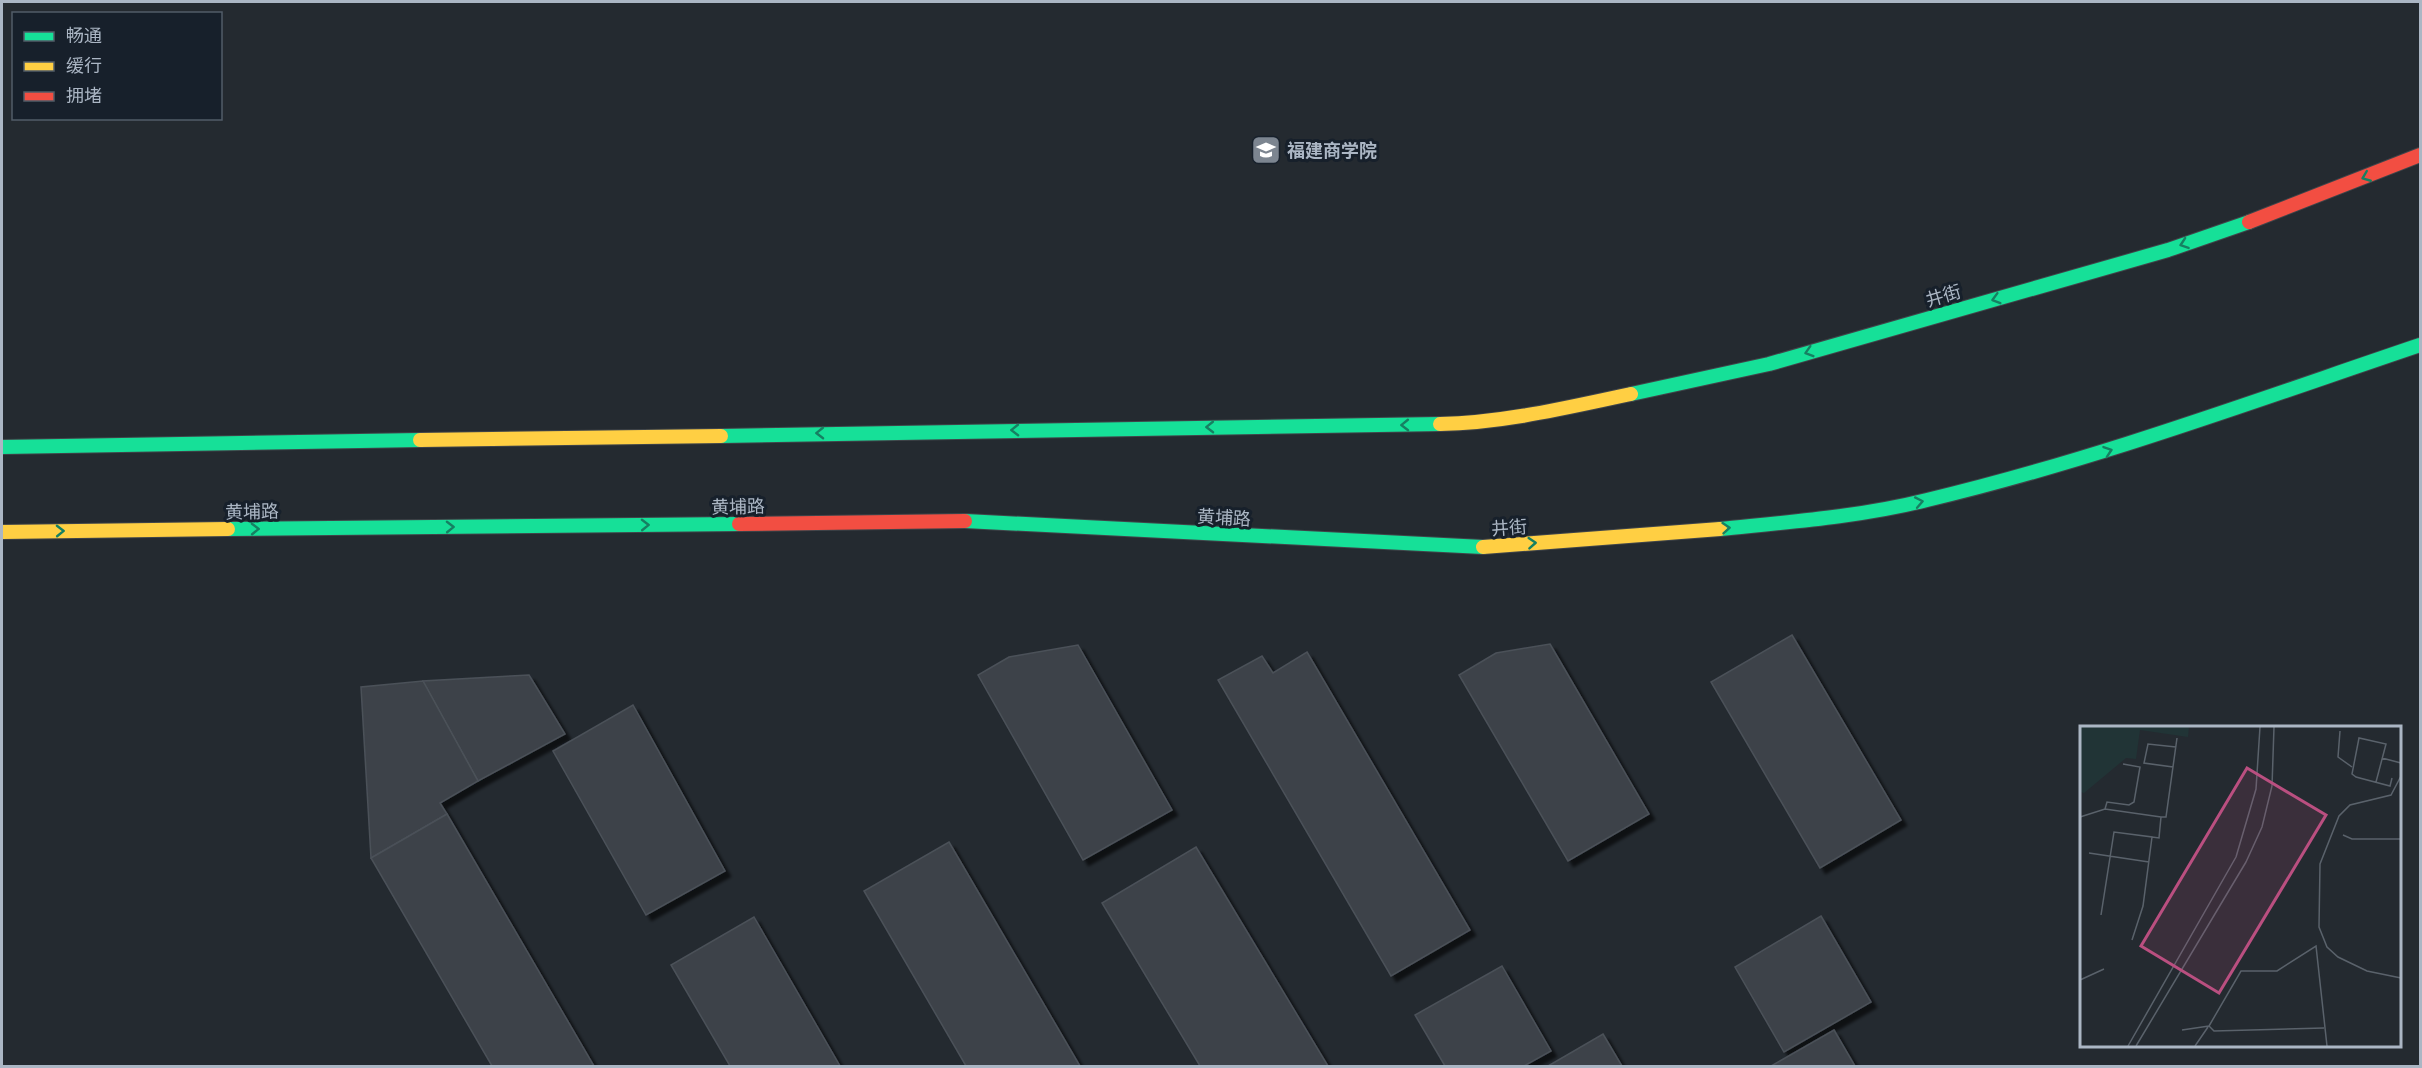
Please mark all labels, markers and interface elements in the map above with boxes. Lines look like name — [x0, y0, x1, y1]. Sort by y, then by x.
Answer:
legend — [12, 12, 222, 120]
text: 畅通 — [66, 24, 102, 46]
text: 缓行 — [66, 54, 102, 76]
text: 拥堵 — [66, 84, 102, 106]
school or university icon: 福建商学院 — [1250, 134, 1282, 166]
place label: 福建商学院 — [1287, 139, 1377, 161]
one-way arrow — [2362, 170, 2373, 182]
one-way arrow — [2179, 237, 2189, 250]
street label: 井街 — [1923, 279, 1963, 311]
one-way arrow — [1991, 292, 2002, 304]
one-way arrow — [1804, 345, 1815, 357]
one-way arrow — [1400, 418, 1409, 431]
one-way arrow — [1205, 421, 1214, 433]
one-way arrow — [1010, 424, 1019, 436]
one-way arrow — [815, 427, 824, 439]
one-way arrow — [2102, 446, 2112, 458]
street label: 黄埔路 — [711, 495, 765, 517]
one-way arrow — [1914, 496, 1924, 509]
street label: 黄埔路 — [225, 500, 279, 522]
street label: 黄埔路 — [1196, 505, 1252, 529]
street label: 井街 — [1490, 515, 1528, 539]
one-way arrow — [640, 518, 649, 531]
one-way arrow — [445, 521, 454, 533]
one-way arrow — [1722, 522, 1731, 535]
one-way arrow — [250, 523, 259, 535]
one-way arrow — [55, 525, 64, 537]
one-way arrow — [1527, 537, 1536, 550]
inset map — [2080, 726, 2401, 1047]

